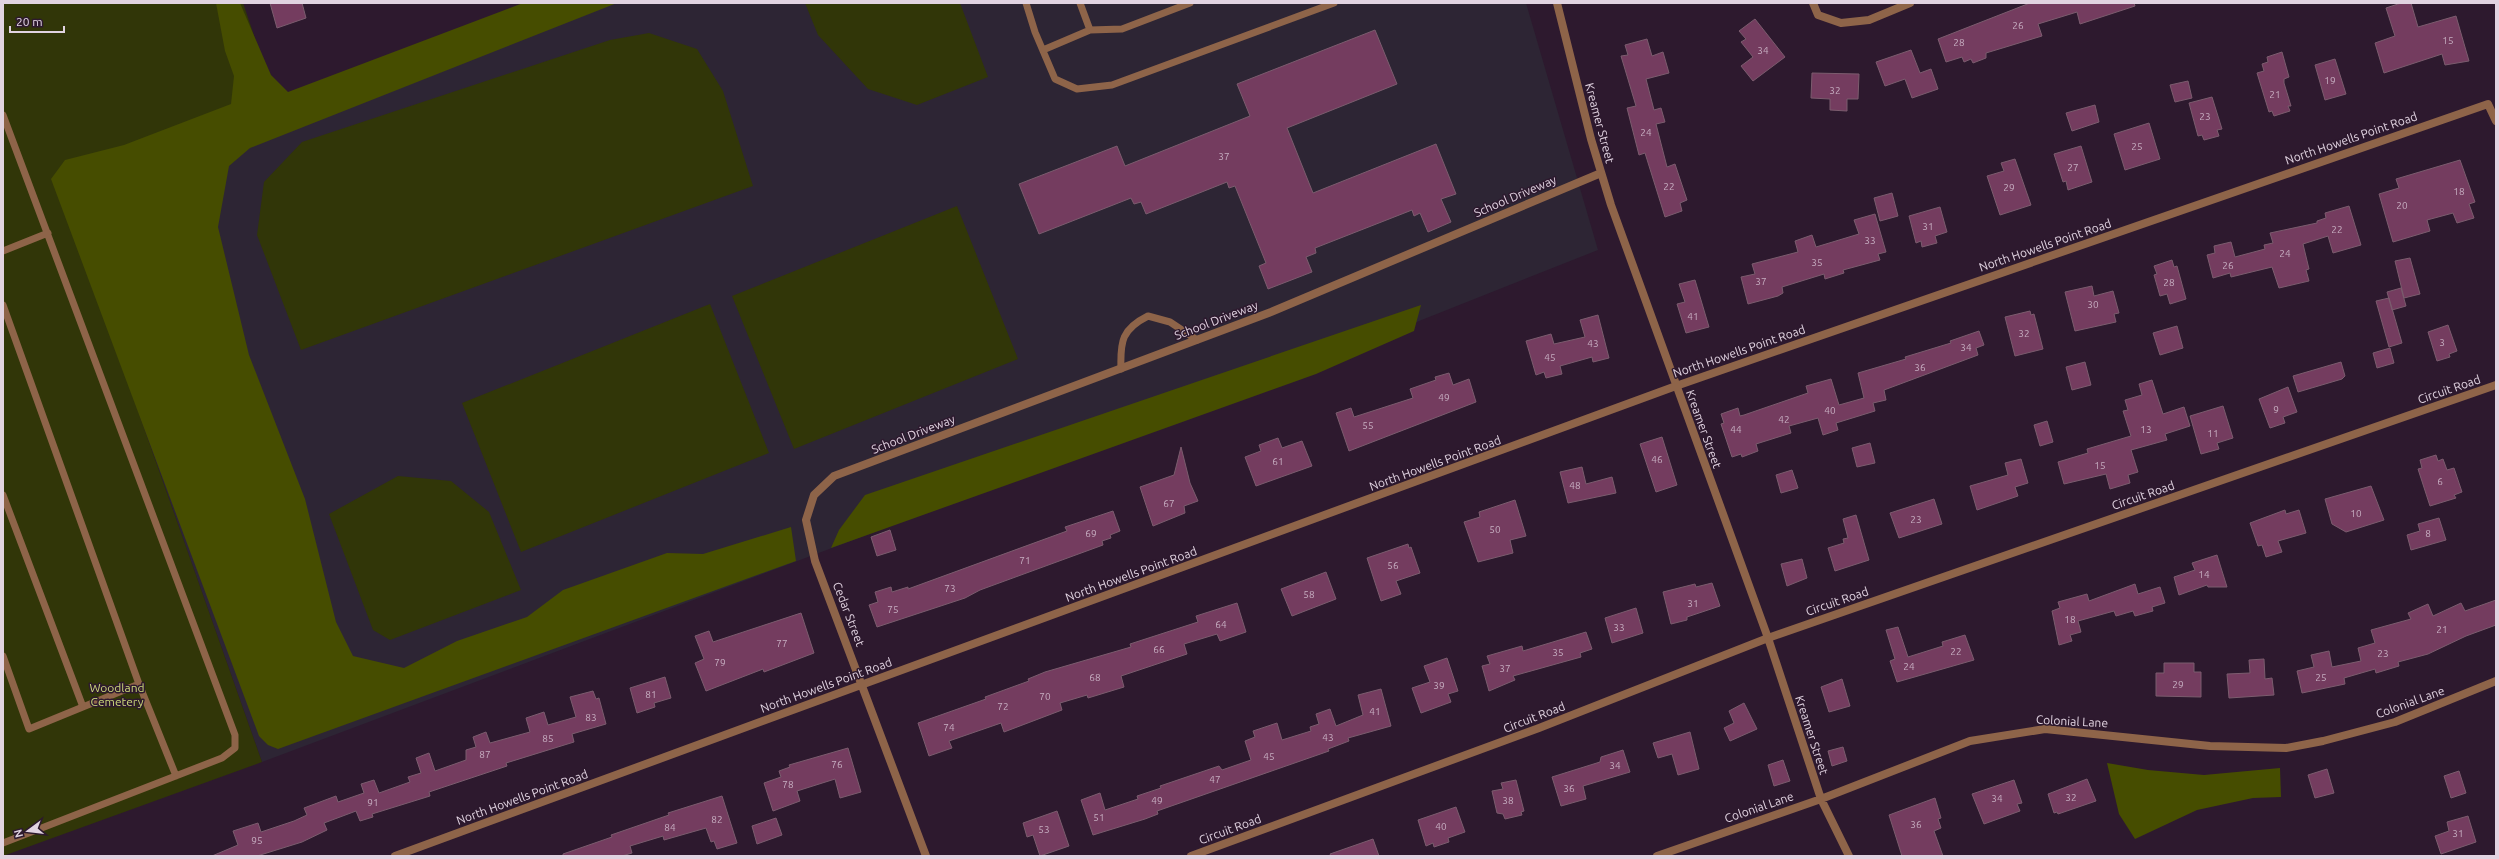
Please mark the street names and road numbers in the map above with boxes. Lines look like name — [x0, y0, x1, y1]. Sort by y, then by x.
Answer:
street label: Kreamer Street — [1583, 82, 1617, 165]
street label: North Howells Point Road — [2283, 109, 2419, 167]
street label: School Driveway — [1472, 173, 1558, 219]
street label: North Howells Point Road — [1977, 216, 2113, 274]
street label: School Driveway — [1172, 298, 1260, 342]
street label: North Howells Point Road — [1671, 322, 1807, 380]
street label: Circuit Road — [2416, 372, 2482, 406]
street label: Kreamer Street — [1684, 388, 1724, 470]
street label: School Driveway — [869, 412, 957, 456]
street label: North Howells Point Road — [1367, 433, 1503, 493]
street label: Circuit Road — [2110, 478, 2176, 512]
street label: North Howells Point Road — [1063, 544, 1199, 604]
street label: Cedar Street — [831, 580, 867, 648]
street label: Circuit Road — [1804, 584, 1870, 618]
street label: North Howells Point Road — [758, 655, 894, 715]
street label: Colonial Lane — [2374, 684, 2446, 720]
street label: Kreamer Street — [1793, 694, 1831, 776]
street label: Circuit Road — [1501, 699, 1567, 735]
street label: Colonial Lane — [2036, 713, 2108, 729]
street label: North Howells Point Road — [454, 767, 590, 827]
street label: Colonial Lane — [1723, 789, 1795, 825]
street label: Circuit Road — [1197, 812, 1263, 846]

